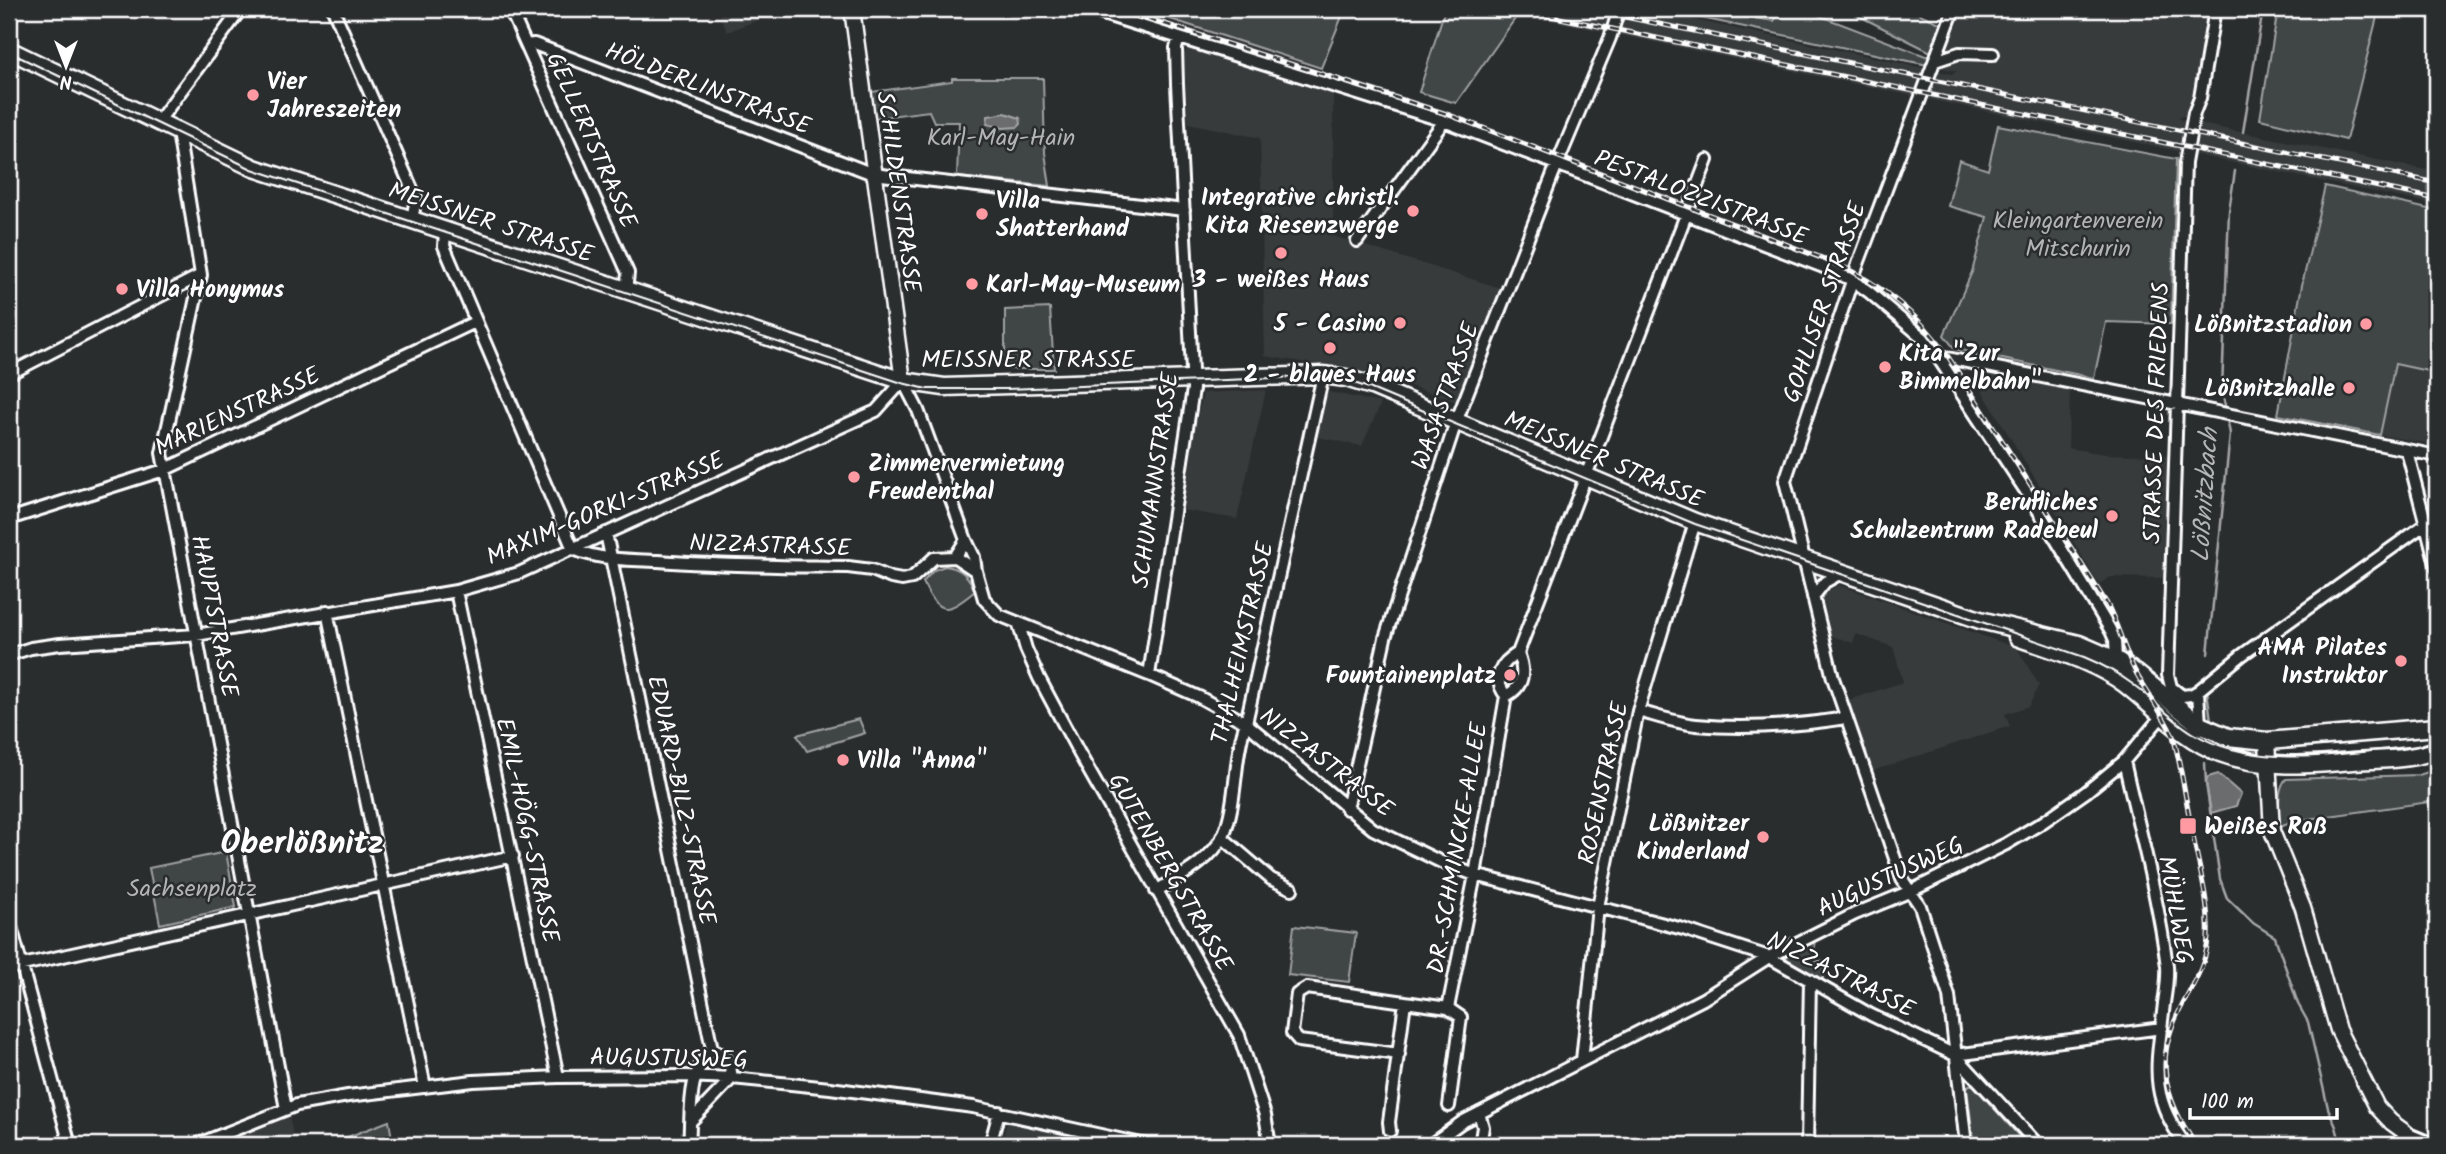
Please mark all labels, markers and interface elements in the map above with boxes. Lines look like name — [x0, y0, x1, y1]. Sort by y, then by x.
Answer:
north arrow — [32, 32, 102, 102]
street label: HÖLDERLINSTRASSE — [599, 32, 817, 147]
street label: GELLERTSTRASSE — [534, 46, 647, 236]
place label: Vier Jahreszeiten — [267, 63, 401, 130]
text: N — [60, 66, 72, 96]
marker: Vier Jahreszeiten — [245, 87, 261, 103]
street label: SCHILDENSTRASSE — [864, 89, 931, 296]
park label: Karl-May-Hain — [927, 119, 1075, 158]
street label: PESTALOZZISTRASSE — [1588, 140, 1814, 257]
street label: MEISSNER STRASSE — [383, 172, 599, 275]
place label: Integrative christl. Kita Riesenzwerge — [1201, 179, 1399, 246]
place label: Villa Shatterhand — [996, 182, 1130, 249]
street label: GOHLISER STRASSE — [1773, 196, 1878, 408]
park label: Kleingartenverein Mitschurin — [1992, 202, 2164, 269]
marker: Integrative christl. Kita Riesenzwerge — [1405, 203, 1421, 219]
marker: Villa Shatterhand — [974, 206, 990, 222]
marker: 3 - weißes Haus — [1273, 245, 1289, 261]
place label: 3 - weißes Haus — [1192, 261, 1369, 300]
place label: Karl-May-Museum — [986, 266, 1180, 305]
place label: Villa Honymus — [136, 271, 284, 310]
marker: Karl-May-Museum — [964, 276, 980, 292]
marker: Villa Honymus — [114, 281, 130, 297]
street label: STRASSE DES FRIEDENS — [2133, 281, 2182, 545]
place label: 5 - Casino — [1273, 305, 1386, 344]
place label: Lößnitzstadion — [2194, 306, 2352, 345]
marker: 5 - Casino — [1392, 315, 1408, 331]
street label: WASASTRASSE — [1402, 316, 1491, 476]
marker: Lößnitzstadion — [2358, 316, 2374, 332]
place label: Kita "Zur Bimmelbahn" — [1899, 335, 2042, 402]
marker: 2 - blaues Haus — [1322, 340, 1338, 356]
street label: MEISSNER STRASSE — [921, 341, 1136, 380]
street label: MARIENSTRASSE — [148, 356, 328, 468]
place label: 2 - blaues Haus — [1244, 356, 1416, 395]
marker: Kita "Zur Bimmelbahn" — [1877, 359, 1893, 375]
street label: SCHUMANNSTRASSE — [1122, 369, 1191, 591]
place label: Lößnitzhalle — [2205, 370, 2335, 409]
marker: Lößnitzhalle — [2341, 380, 2357, 396]
street label: MEISSNER STRASSE — [1498, 401, 1710, 520]
water label: Lößnitzbach — [2180, 425, 2232, 563]
street label: MAXIM-GORKI-STRASSE — [480, 441, 732, 577]
place label: Zimmervermietung Freudenthal — [868, 445, 1065, 512]
marker: Zimmervermietung Freudenthal — [846, 469, 862, 485]
place label: Berufliches Schulzentrum Radebeul — [1850, 484, 2099, 551]
marker: Berufliches Schulzentrum Radebeul — [2104, 508, 2120, 524]
street label: NIZZASTRASSE — [688, 524, 852, 569]
street label: HAUPTSTRASSE — [179, 532, 249, 702]
street label: THALHEIMSTRASSE — [1201, 537, 1286, 748]
place label: AMA Pilates Instruktor — [2258, 629, 2388, 696]
marker: AMA Pilates Instruktor — [2393, 653, 2409, 669]
place label: Fountainenplatz — [1326, 657, 1496, 696]
marker: Fountainenplatz — [1502, 667, 1518, 683]
street label: EDUARD-BILZ-STRASSE — [635, 672, 726, 930]
street label: ROSENSTRASSE — [1568, 697, 1641, 868]
street label: NIZZASTRASSE — [1250, 698, 1403, 829]
street label: EMIL-HÖGG-STRASSE — [484, 714, 570, 947]
street label: DR.-SCHMINCKE-ALLEE — [1417, 719, 1500, 977]
place label: Villa "Anna" — [857, 742, 987, 781]
marker: Villa "Anna" — [835, 752, 851, 768]
street label: GUTENBERGSTRASSE — [1097, 766, 1243, 980]
place label: Lößnitzer Kinderland — [1637, 805, 1750, 872]
place label: Weißes Roß — [2204, 808, 2327, 847]
marker: Weißes Roß — [2178, 816, 2198, 836]
district label: Oberlößnitz — [220, 819, 384, 870]
street label: AUGUSTUSWEG — [1811, 826, 1971, 928]
marker: Lößnitzer Kinderland — [1755, 829, 1771, 845]
street label: MÜHLWEG — [2146, 853, 2203, 968]
park label: Sachsenplatz — [127, 870, 257, 909]
street label: NIZZASTRASSE — [1759, 921, 1922, 1030]
street label: AUGUSTUSWEG — [590, 1039, 748, 1080]
scale bar — [2190, 1077, 2338, 1121]
text: 100 m — [2201, 1086, 2254, 1119]

